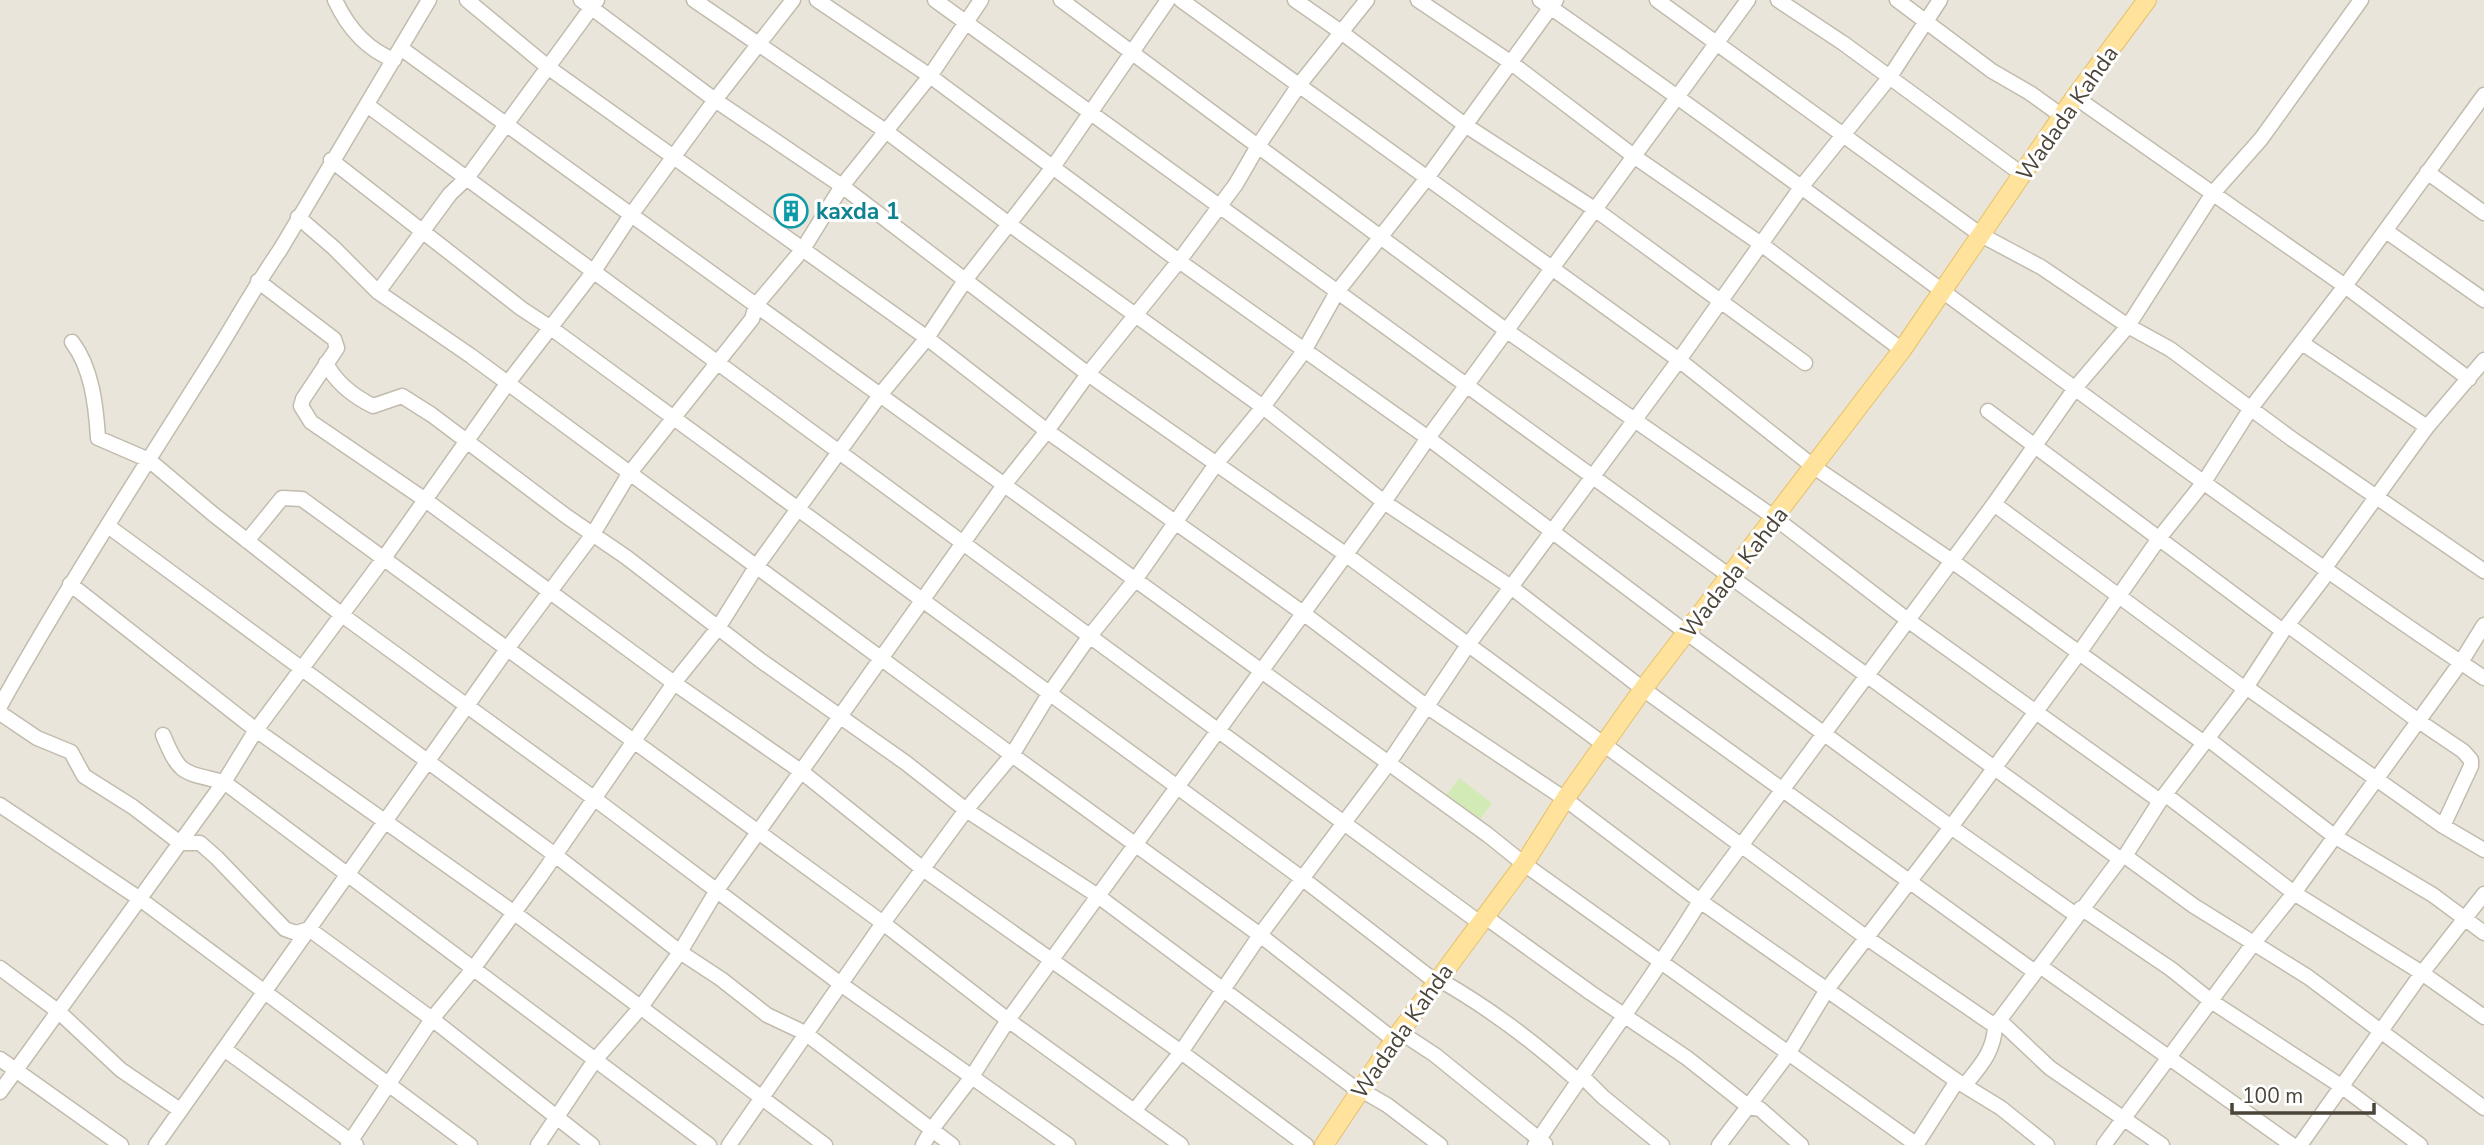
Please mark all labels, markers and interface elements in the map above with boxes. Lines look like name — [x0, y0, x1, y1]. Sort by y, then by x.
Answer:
street label: Wadada Kahda — [2009, 39, 2126, 187]
building icon: kaxda 1 — [772, 192, 810, 230]
place label: kaxda 1 — [816, 196, 899, 227]
street label: Wadada Kahda — [1673, 500, 1795, 644]
street label: Wadada Kahda — [1344, 957, 1461, 1105]
scale bar — [2232, 1072, 2374, 1116]
text: 100 m — [2242, 1082, 2303, 1110]

